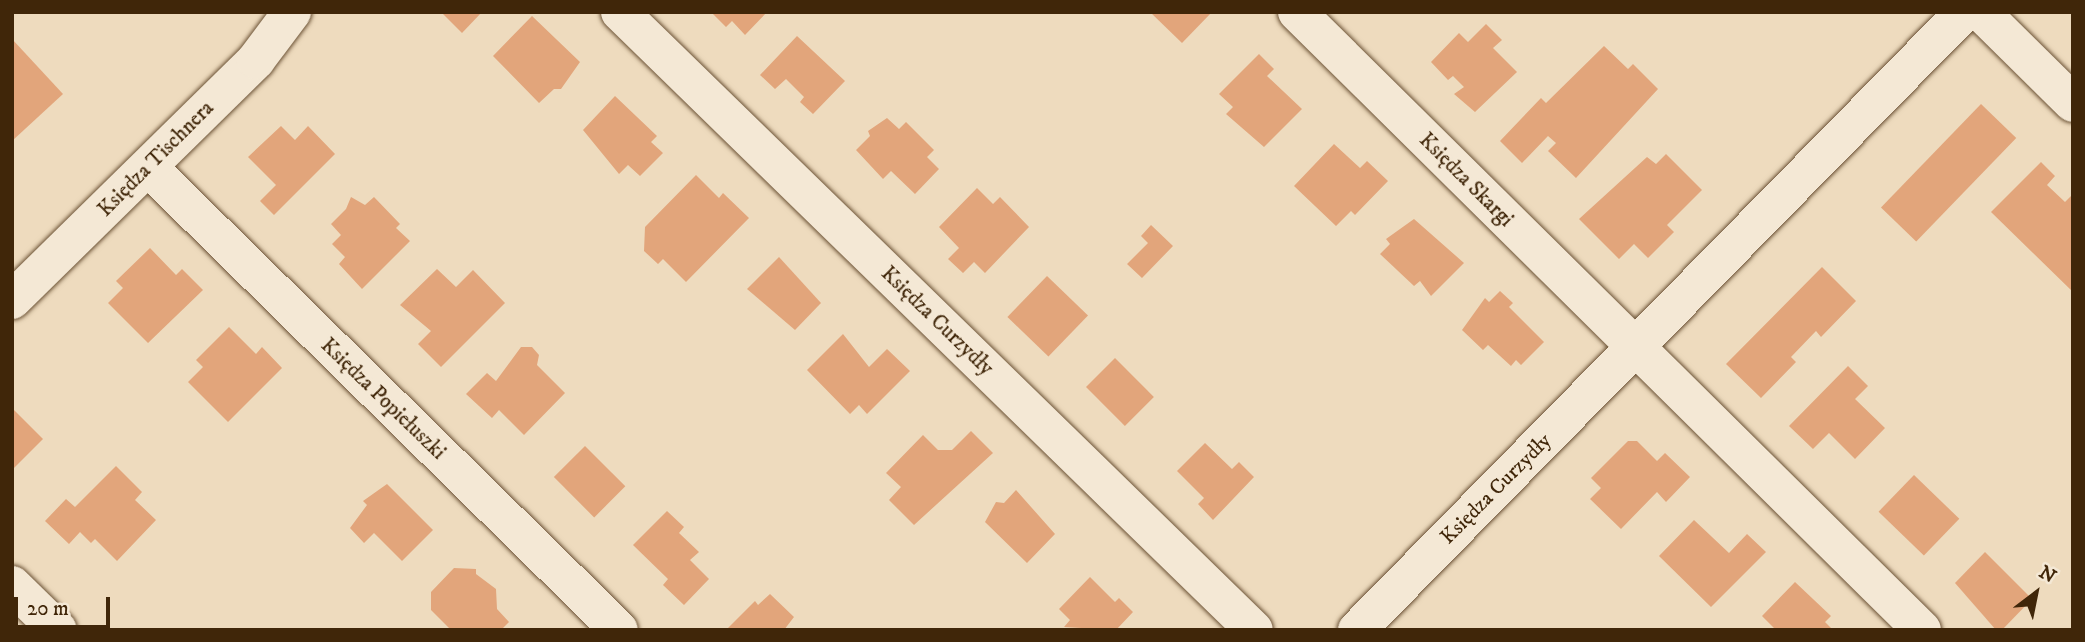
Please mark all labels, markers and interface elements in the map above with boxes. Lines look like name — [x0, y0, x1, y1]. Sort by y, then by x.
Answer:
street label: Księdza Tischnera — [93, 96, 219, 222]
street label: Księdza Skargi — [1414, 128, 1518, 232]
street label: Księdza Curzydły — [876, 261, 998, 381]
street label: Księdza Popiełuszki — [315, 333, 451, 465]
street label: Księdza Curzydły — [1435, 428, 1557, 550]
north arrow — [2001, 558, 2071, 628]
text: N — [2035, 561, 2060, 589]
scale bar — [18, 582, 114, 626]
text: 20 m — [27, 596, 69, 622]

